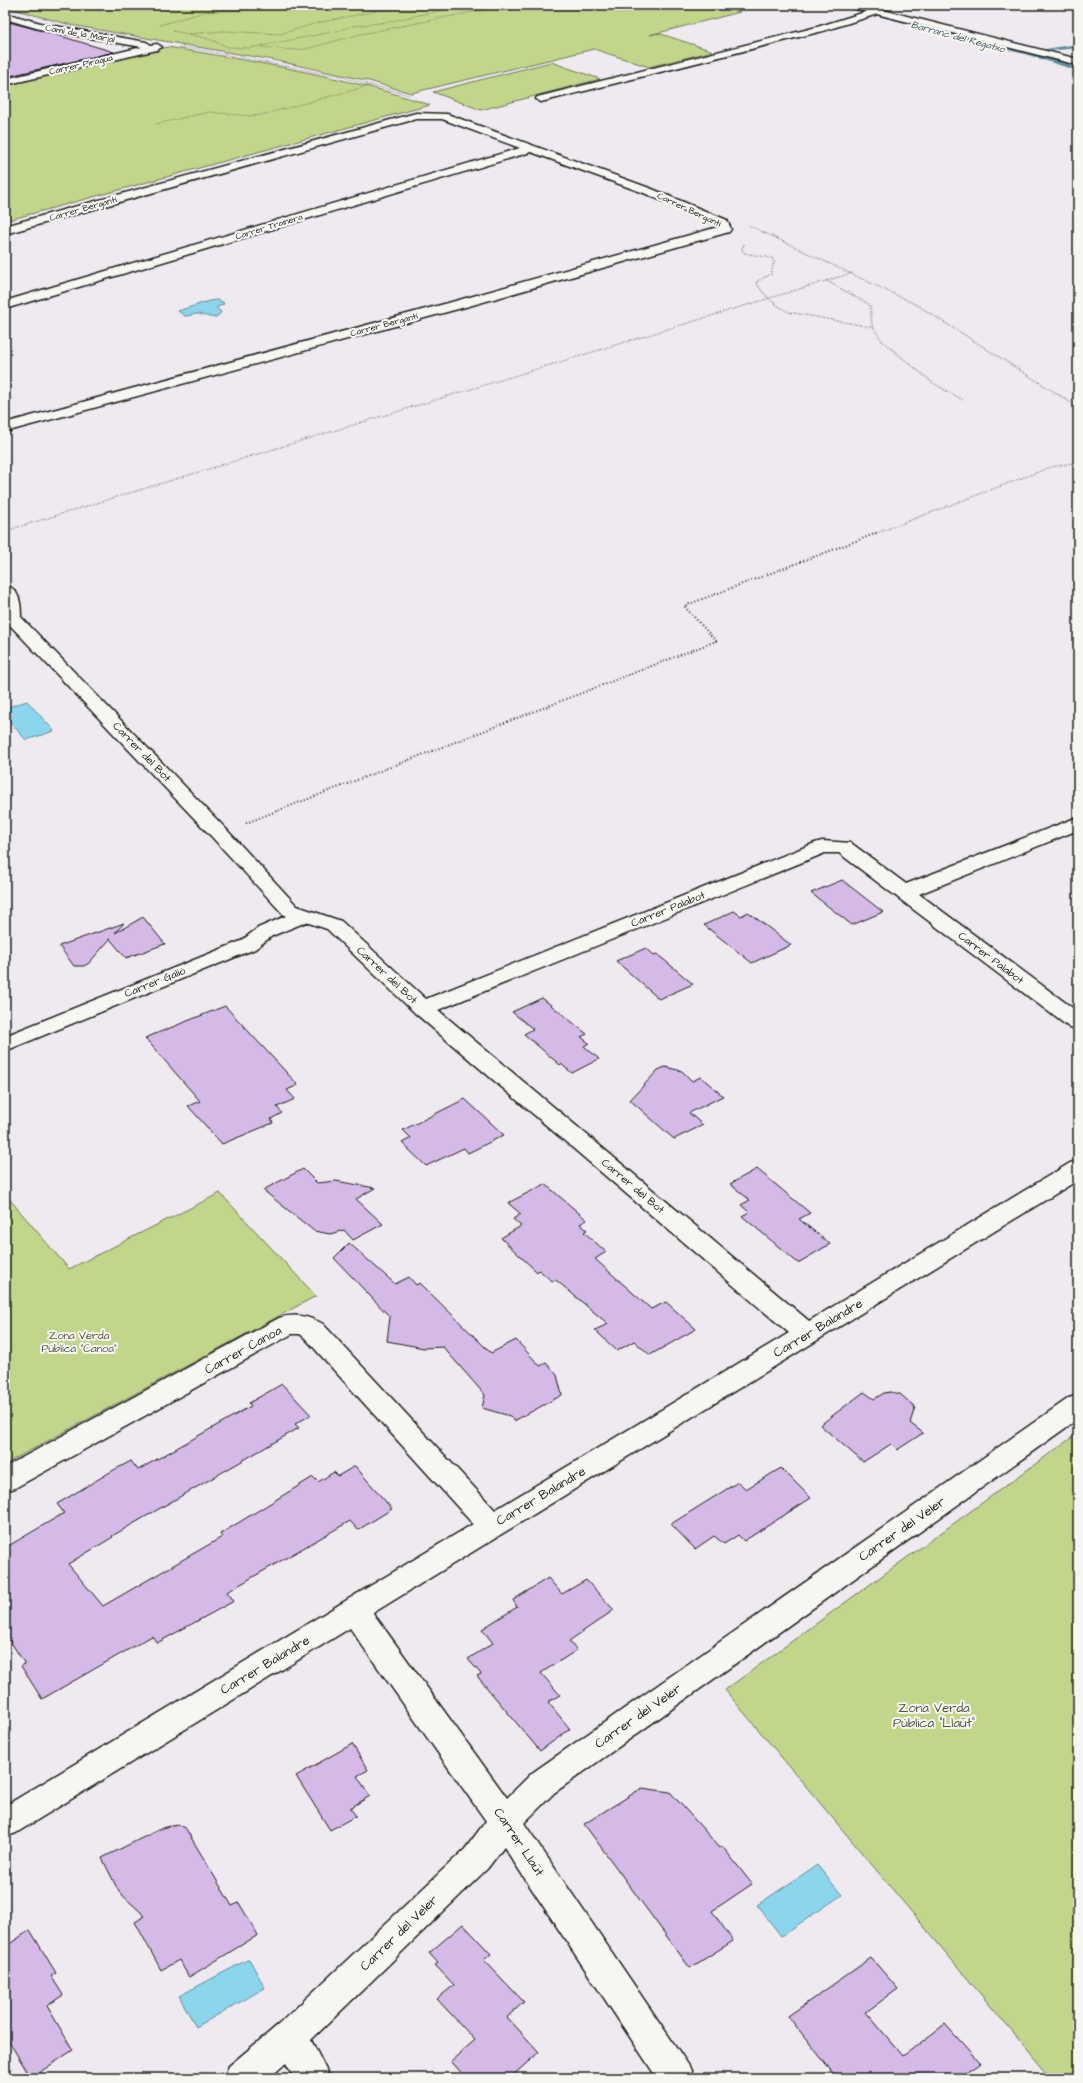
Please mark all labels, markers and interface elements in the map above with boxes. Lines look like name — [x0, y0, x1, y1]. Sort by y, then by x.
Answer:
water label: Barranc del Regatxo — [909, 18, 1008, 58]
street label: Camí de la Marjal — [44, 22, 116, 47]
street label: Carrer Piragua — [48, 51, 114, 79]
street label: Carrer Bergantí — [655, 189, 724, 231]
street label: Carrer Bergantí — [48, 193, 119, 225]
street label: Carrer Trainera — [234, 210, 305, 243]
street label: Carrer Bergantí — [349, 310, 420, 340]
street label: Carrer del Bot — [109, 719, 175, 786]
street label: Carrer Palabot — [629, 887, 708, 931]
street label: Carrer Palabot — [955, 928, 1027, 988]
street label: Carrer del Bot — [353, 943, 421, 1007]
street label: Carrer Galió — [122, 963, 189, 1001]
street label: Carrer del Bot — [598, 1155, 668, 1217]
street label: Carrer Balandre — [770, 1294, 866, 1362]
street label: Carrer Canoa — [201, 1321, 285, 1379]
park label: Zona Verda Pública "Canoa" — [41, 1328, 117, 1356]
street label: Carrer Balandre — [493, 1462, 589, 1530]
street label: Carrer del Veler — [855, 1492, 949, 1566]
street label: Carrer Balandre — [217, 1631, 313, 1699]
street label: Carrer del Veler — [591, 1679, 685, 1753]
park label: Zona Verda Pública "Llaüt" — [893, 1699, 975, 1732]
street label: Carrer Llaüt — [489, 1804, 549, 1880]
street label: Carrer del Veler — [356, 1891, 442, 1975]

